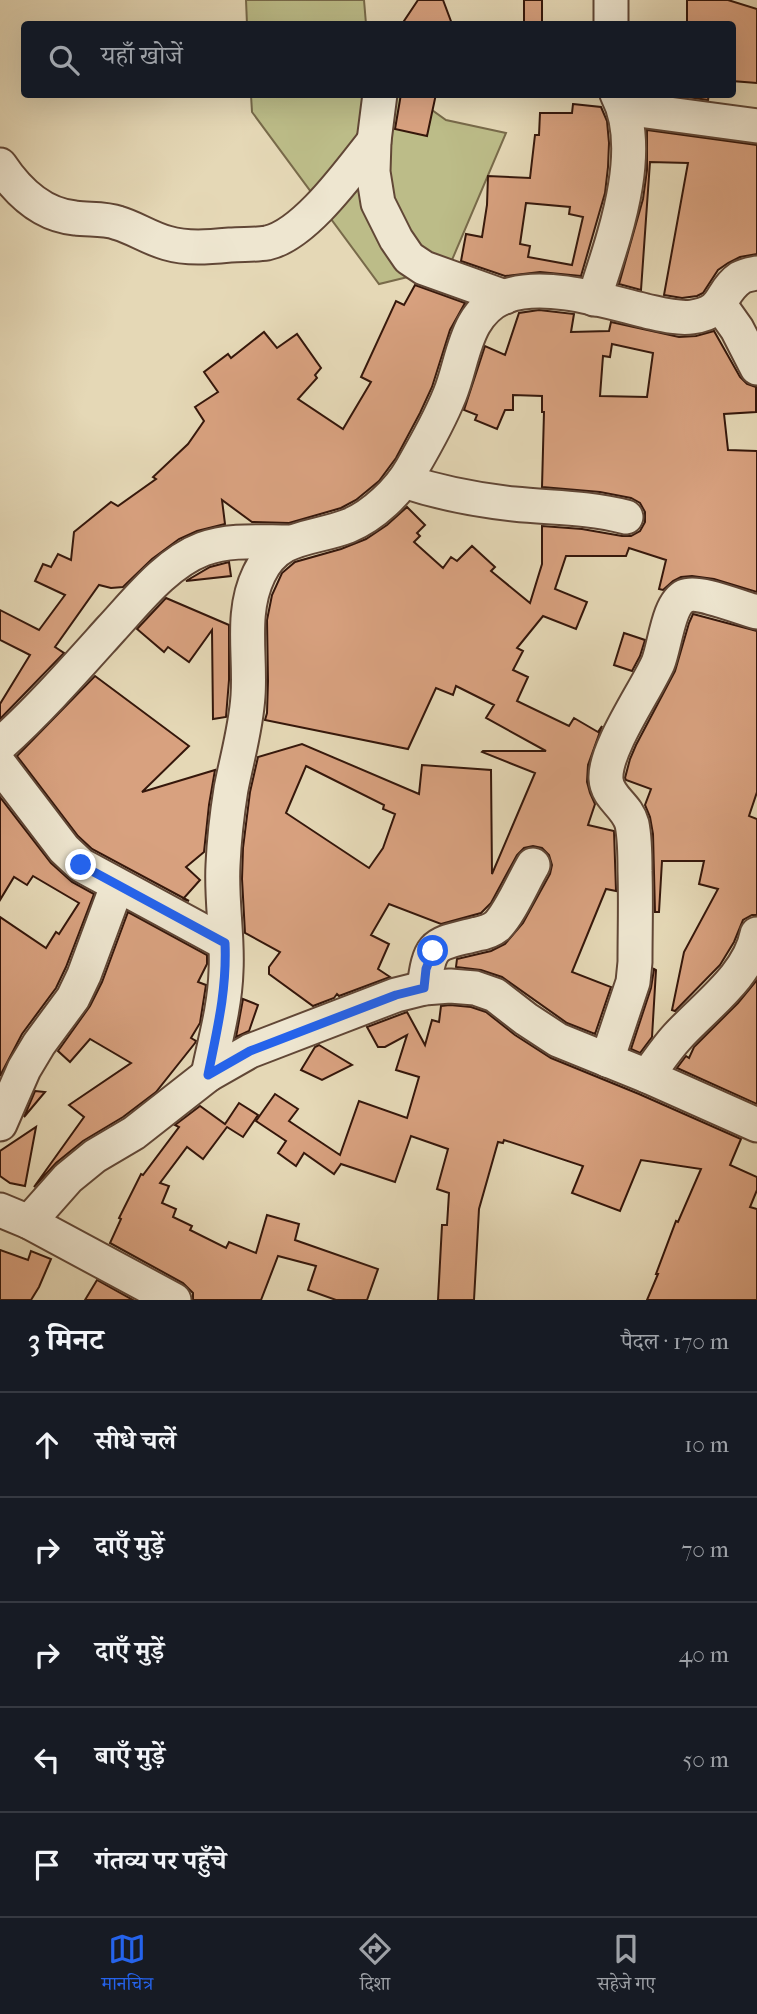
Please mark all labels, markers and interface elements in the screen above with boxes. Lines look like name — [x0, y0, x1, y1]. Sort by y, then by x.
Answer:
search box — [21, 21, 736, 98]
text: यहाँ खोजें — [101, 40, 183, 71]
icon: search — [45, 41, 83, 79]
route end — [65, 849, 96, 880]
route start — [417, 935, 448, 966]
text: 3 मिनट — [28, 1323, 104, 1358]
text: पैदल · 170 m — [621, 1328, 729, 1355]
text: सीधे चलें — [95, 1425, 176, 1456]
icon: ahead — [28, 1426, 66, 1464]
text: 10 m — [684, 1431, 729, 1458]
text: दाएँ मुड़ें — [95, 1530, 164, 1561]
icon: right — [28, 1531, 66, 1569]
text: 70 m — [681, 1536, 729, 1563]
text: दाएँ मुड़ें — [95, 1635, 164, 1666]
icon: right — [28, 1636, 66, 1674]
text: 40 m — [679, 1641, 729, 1668]
text: बाएँ मुड़ें — [95, 1740, 165, 1771]
icon: left — [28, 1741, 66, 1779]
text: 50 m — [682, 1746, 729, 1773]
text: गंतव्य पर पहुँचे — [95, 1845, 226, 1876]
icon: arrive — [28, 1846, 66, 1884]
tab: मानचित्र — [102, 1930, 153, 2002]
tab: दिशा — [356, 1930, 394, 2002]
tab: सहेजे गए — [597, 1930, 655, 2002]

